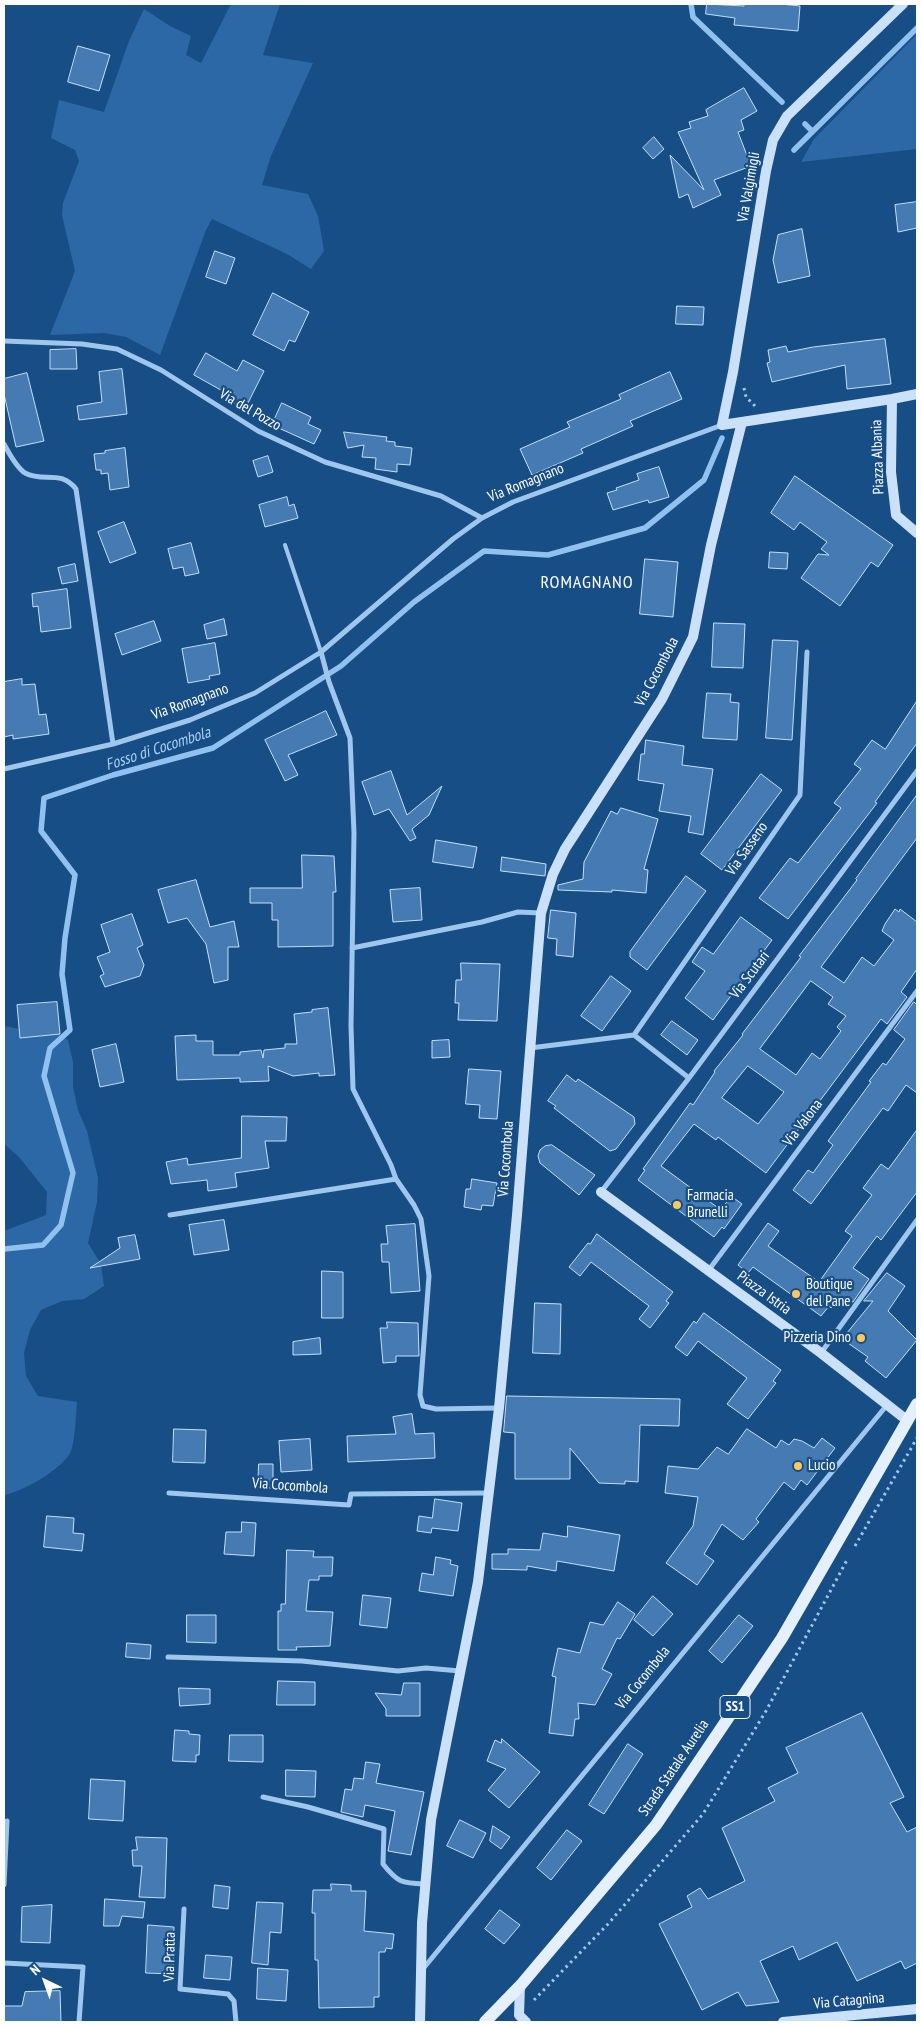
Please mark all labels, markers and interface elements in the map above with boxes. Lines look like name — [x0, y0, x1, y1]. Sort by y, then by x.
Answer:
street label: Via Valgimigli — [734, 150, 764, 224]
street label: Via del Pozzo — [216, 385, 284, 435]
street label: Piazza Albania — [868, 419, 888, 495]
street label: Via Romagnano — [485, 460, 567, 506]
district label: ROMAGNANO — [539, 572, 635, 594]
street label: Via Cocombola — [631, 634, 683, 710]
street label: Via Romagnano — [149, 680, 231, 724]
water label: Fosso di Cocombola — [103, 723, 213, 775]
street label: Via Sasseno — [722, 819, 772, 879]
street label: Via Scutari — [726, 948, 774, 1002]
street label: Via Valona — [779, 1096, 827, 1150]
street label: Via Cocombola — [494, 1120, 518, 1198]
place label: Farmacia Brunelli — [687, 1187, 734, 1222]
marker: Farmacia Brunelli — [671, 1199, 683, 1211]
street label: Piazza Istria — [734, 1267, 794, 1319]
place label: Boutique del Pane — [806, 1276, 853, 1311]
marker: Boutique del Pane — [790, 1288, 802, 1300]
place label: Pizzeria Dino — [783, 1329, 851, 1347]
marker: Pizzeria Dino — [855, 1332, 867, 1344]
place label: Lucio — [808, 1457, 836, 1475]
marker: Lucio — [792, 1460, 804, 1472]
street label: Via Cocombola — [251, 1474, 329, 1498]
street label: Via Cocombola — [612, 1643, 674, 1713]
road number: SS1 — [720, 1695, 750, 1718]
street label: Strada Statale Aurelia — [635, 1716, 713, 1820]
street label: Via Pratta — [161, 1932, 179, 1982]
north arrow — [20, 1956, 70, 2006]
text: N — [26, 1961, 44, 1979]
street label: Via Catagnina — [813, 1989, 885, 2013]

